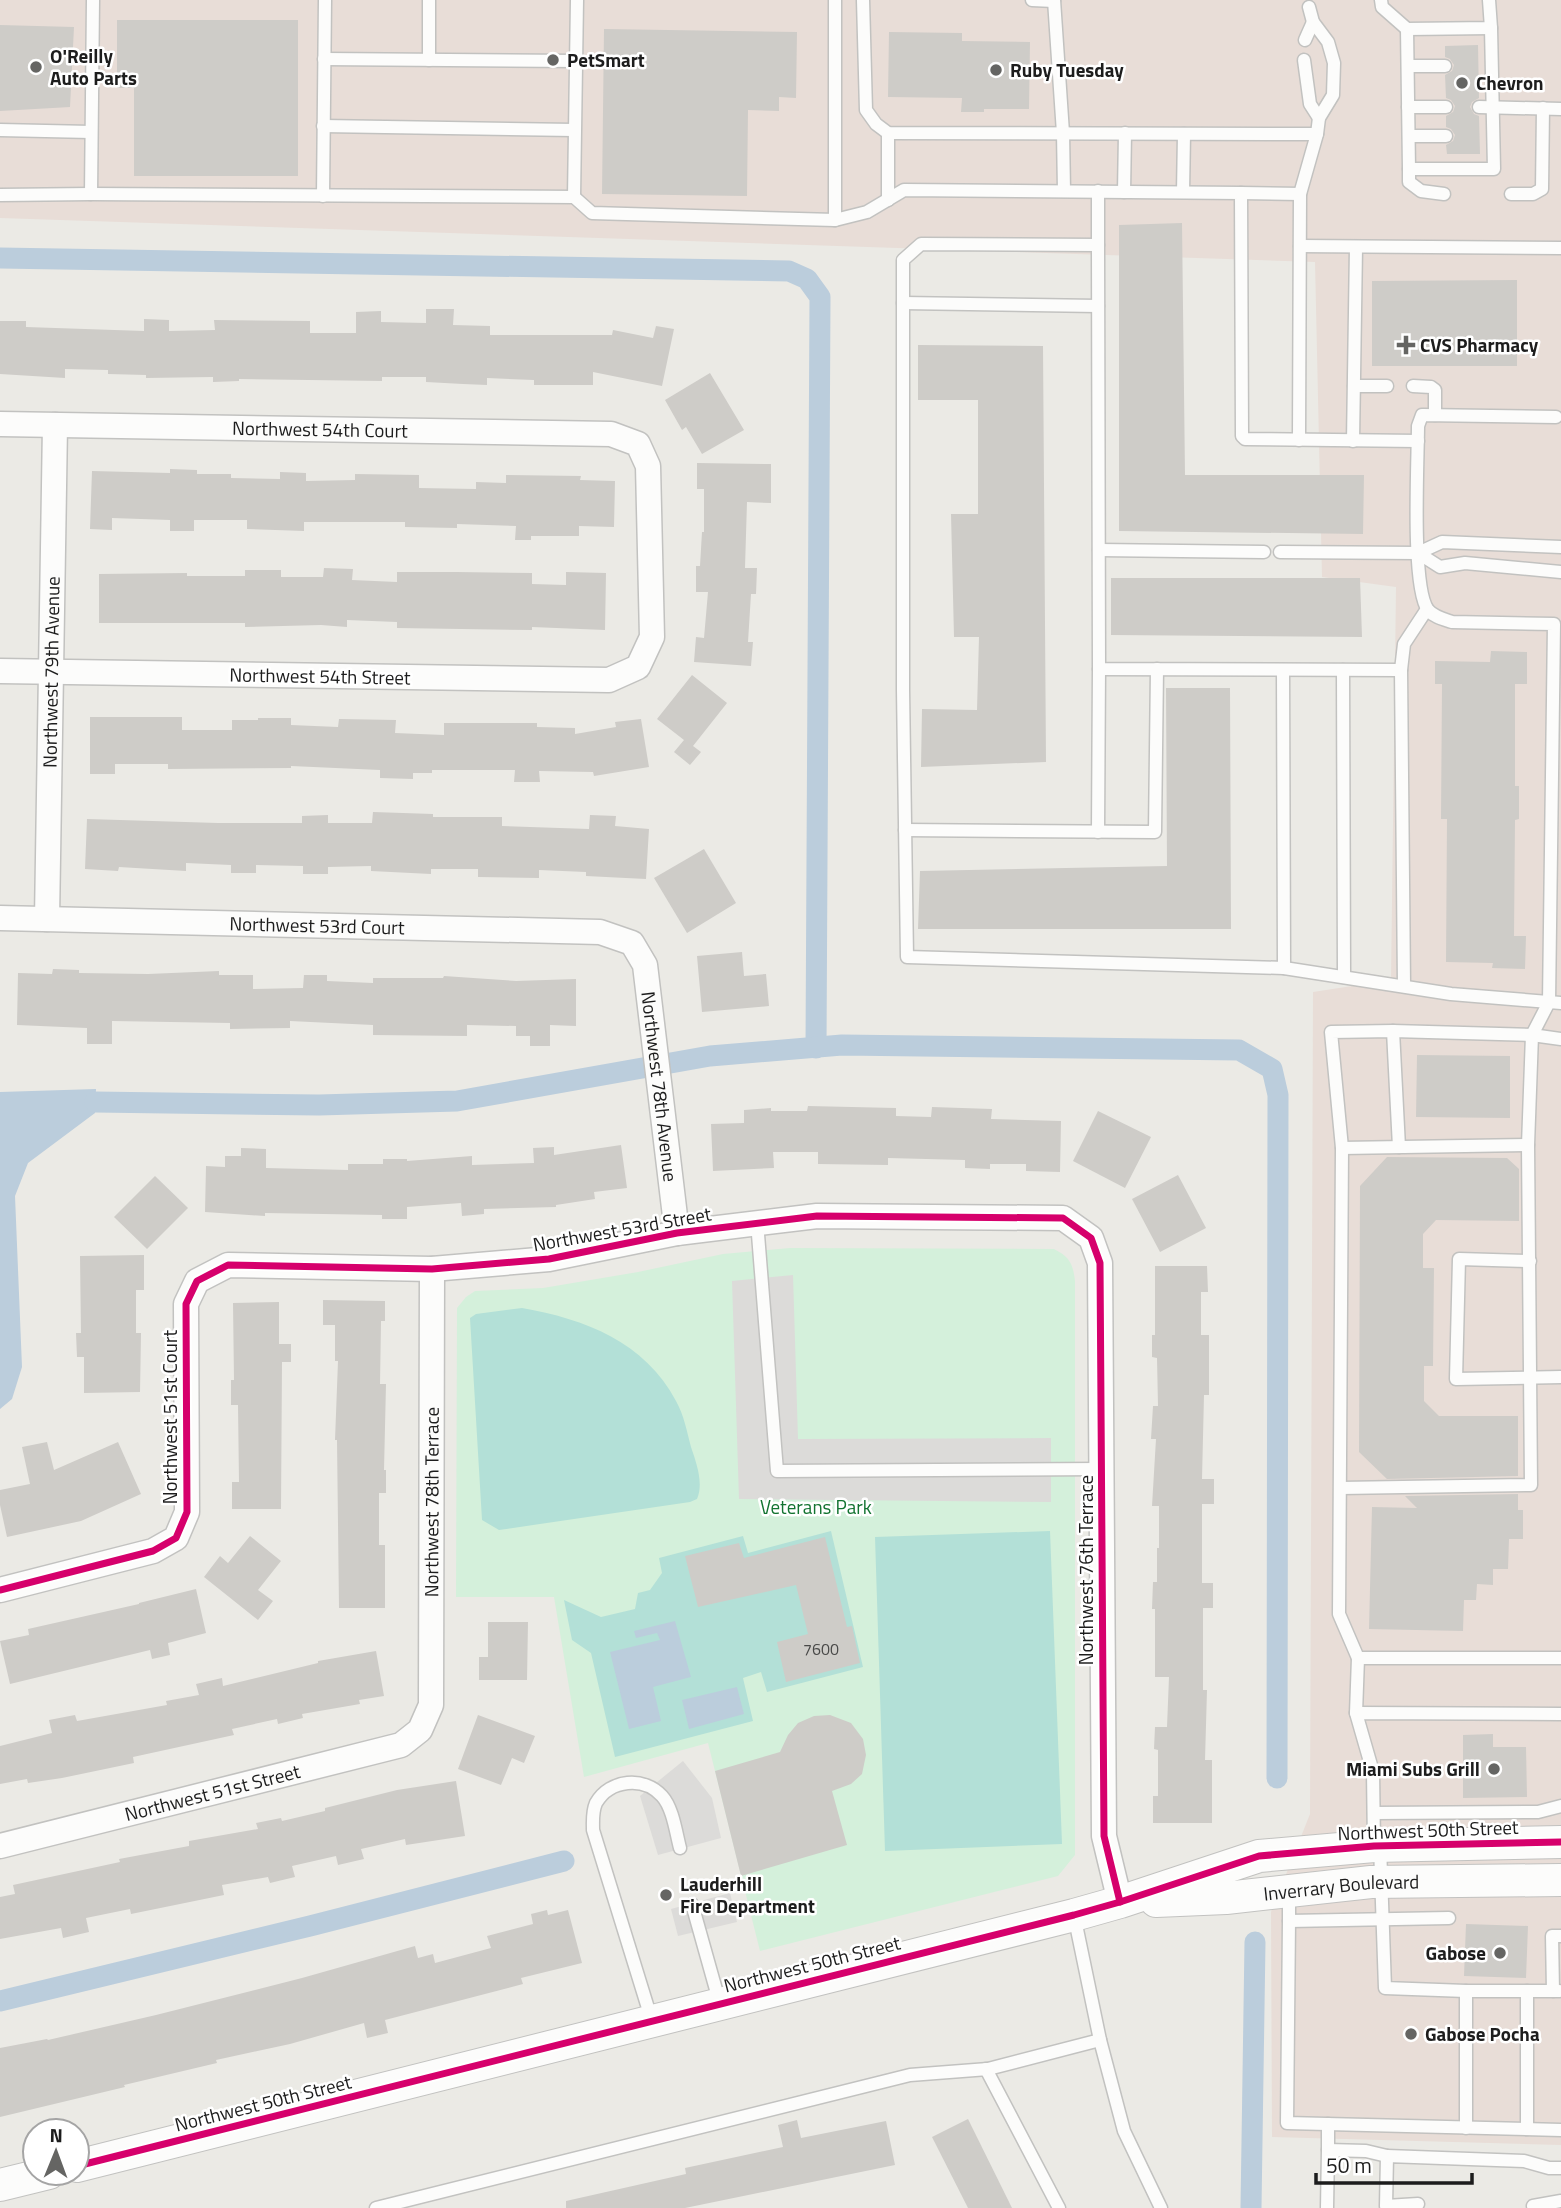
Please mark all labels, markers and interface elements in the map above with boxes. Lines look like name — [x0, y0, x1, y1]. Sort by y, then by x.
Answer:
place label: O'Reilly Auto Parts — [50, 41, 137, 92]
place label: PetSmart — [567, 45, 645, 74]
marker: PetSmart — [545, 52, 561, 68]
place label: Ruby Tuesday — [1010, 55, 1124, 84]
marker: O'Reilly Auto Parts — [28, 59, 44, 75]
marker: Ruby Tuesday — [988, 62, 1004, 78]
place label: Chevron — [1476, 68, 1544, 97]
marker: Chevron — [1454, 75, 1470, 91]
place label: CVS Pharmacy — [1420, 330, 1539, 359]
marker: CVS Pharmacy — [1398, 337, 1414, 353]
street label: Northwest 54th Court — [232, 413, 408, 445]
street label: Northwest 79th Avenue — [34, 576, 67, 768]
street label: Northwest 54th Street — [229, 659, 411, 692]
street label: Northwest 53rd Court — [229, 908, 405, 941]
street label: Northwest 78th Avenue — [634, 990, 686, 1183]
street label: Northwest 53rd Street — [530, 1198, 714, 1258]
street label: Northwest 51st Court — [155, 1330, 184, 1504]
street label: Northwest 78th Terrace — [416, 1407, 446, 1597]
street label: Northwest 76th Terrace — [1071, 1475, 1100, 1665]
park label: Veterans Park — [760, 1492, 872, 1521]
house number: 7600 — [803, 1637, 839, 1661]
place label: Miami Subs Grill — [1346, 1754, 1480, 1783]
street label: Northwest 51st Street — [121, 1756, 303, 1828]
marker: Miami Subs Grill — [1486, 1761, 1502, 1777]
street label: Northwest 50th Street — [1337, 1812, 1519, 1847]
street label: Inverrary Boulevard — [1262, 1866, 1420, 1908]
place label: Lauderhill Fire Department — [680, 1869, 815, 1920]
marker: Lauderhill Fire Department — [658, 1887, 674, 1903]
street label: Northwest 50th Street — [721, 1927, 904, 1999]
place label: Gabose — [1426, 1938, 1486, 1967]
marker: Gabose — [1492, 1945, 1508, 1961]
place label: Gabose Pocha — [1425, 2019, 1540, 2048]
marker: Gabose Pocha — [1403, 2026, 1419, 2042]
street label: Northwest 50th Street — [172, 2066, 355, 2138]
north arrow — [21, 2117, 91, 2187]
text: N — [49, 2120, 63, 2149]
scale bar — [1316, 2142, 1472, 2186]
text: 50 m — [1326, 2149, 1372, 2181]

